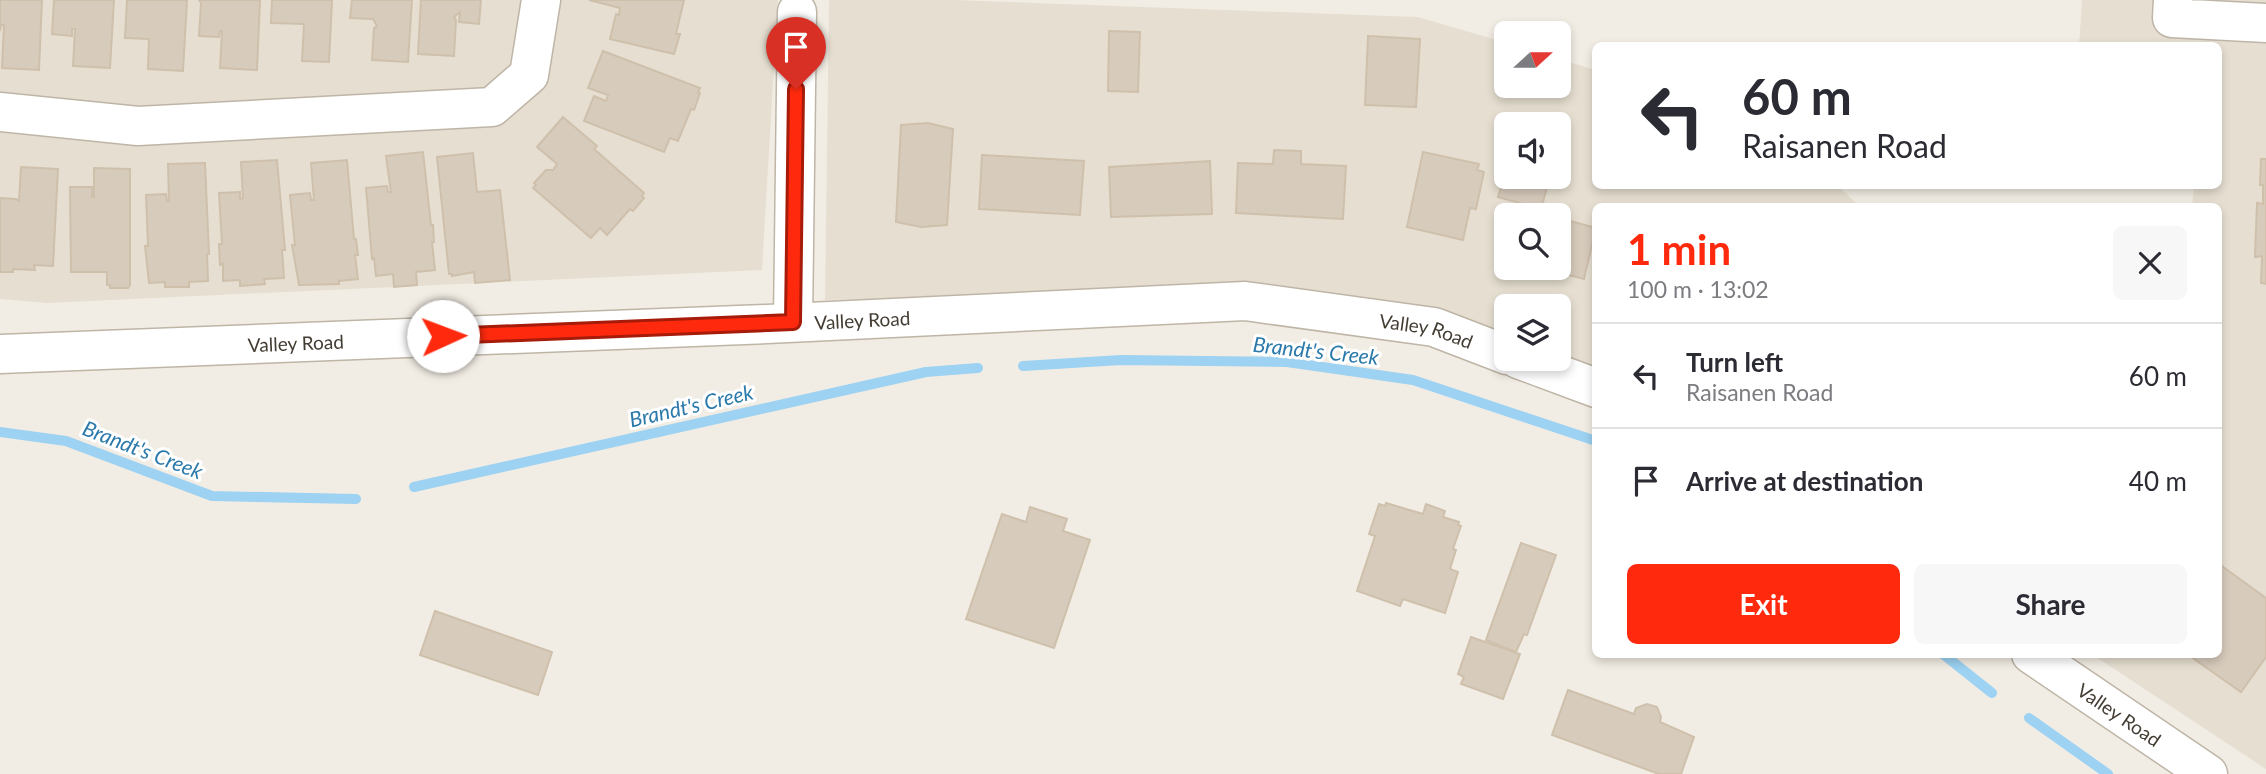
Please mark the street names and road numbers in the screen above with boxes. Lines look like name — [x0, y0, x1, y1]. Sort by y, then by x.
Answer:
street label: Valley Road — [814, 306, 911, 333]
street label: Valley Road — [1378, 308, 1477, 352]
street label: Valley Road — [247, 329, 344, 356]
street label: Valley Road — [2073, 678, 2166, 751]

